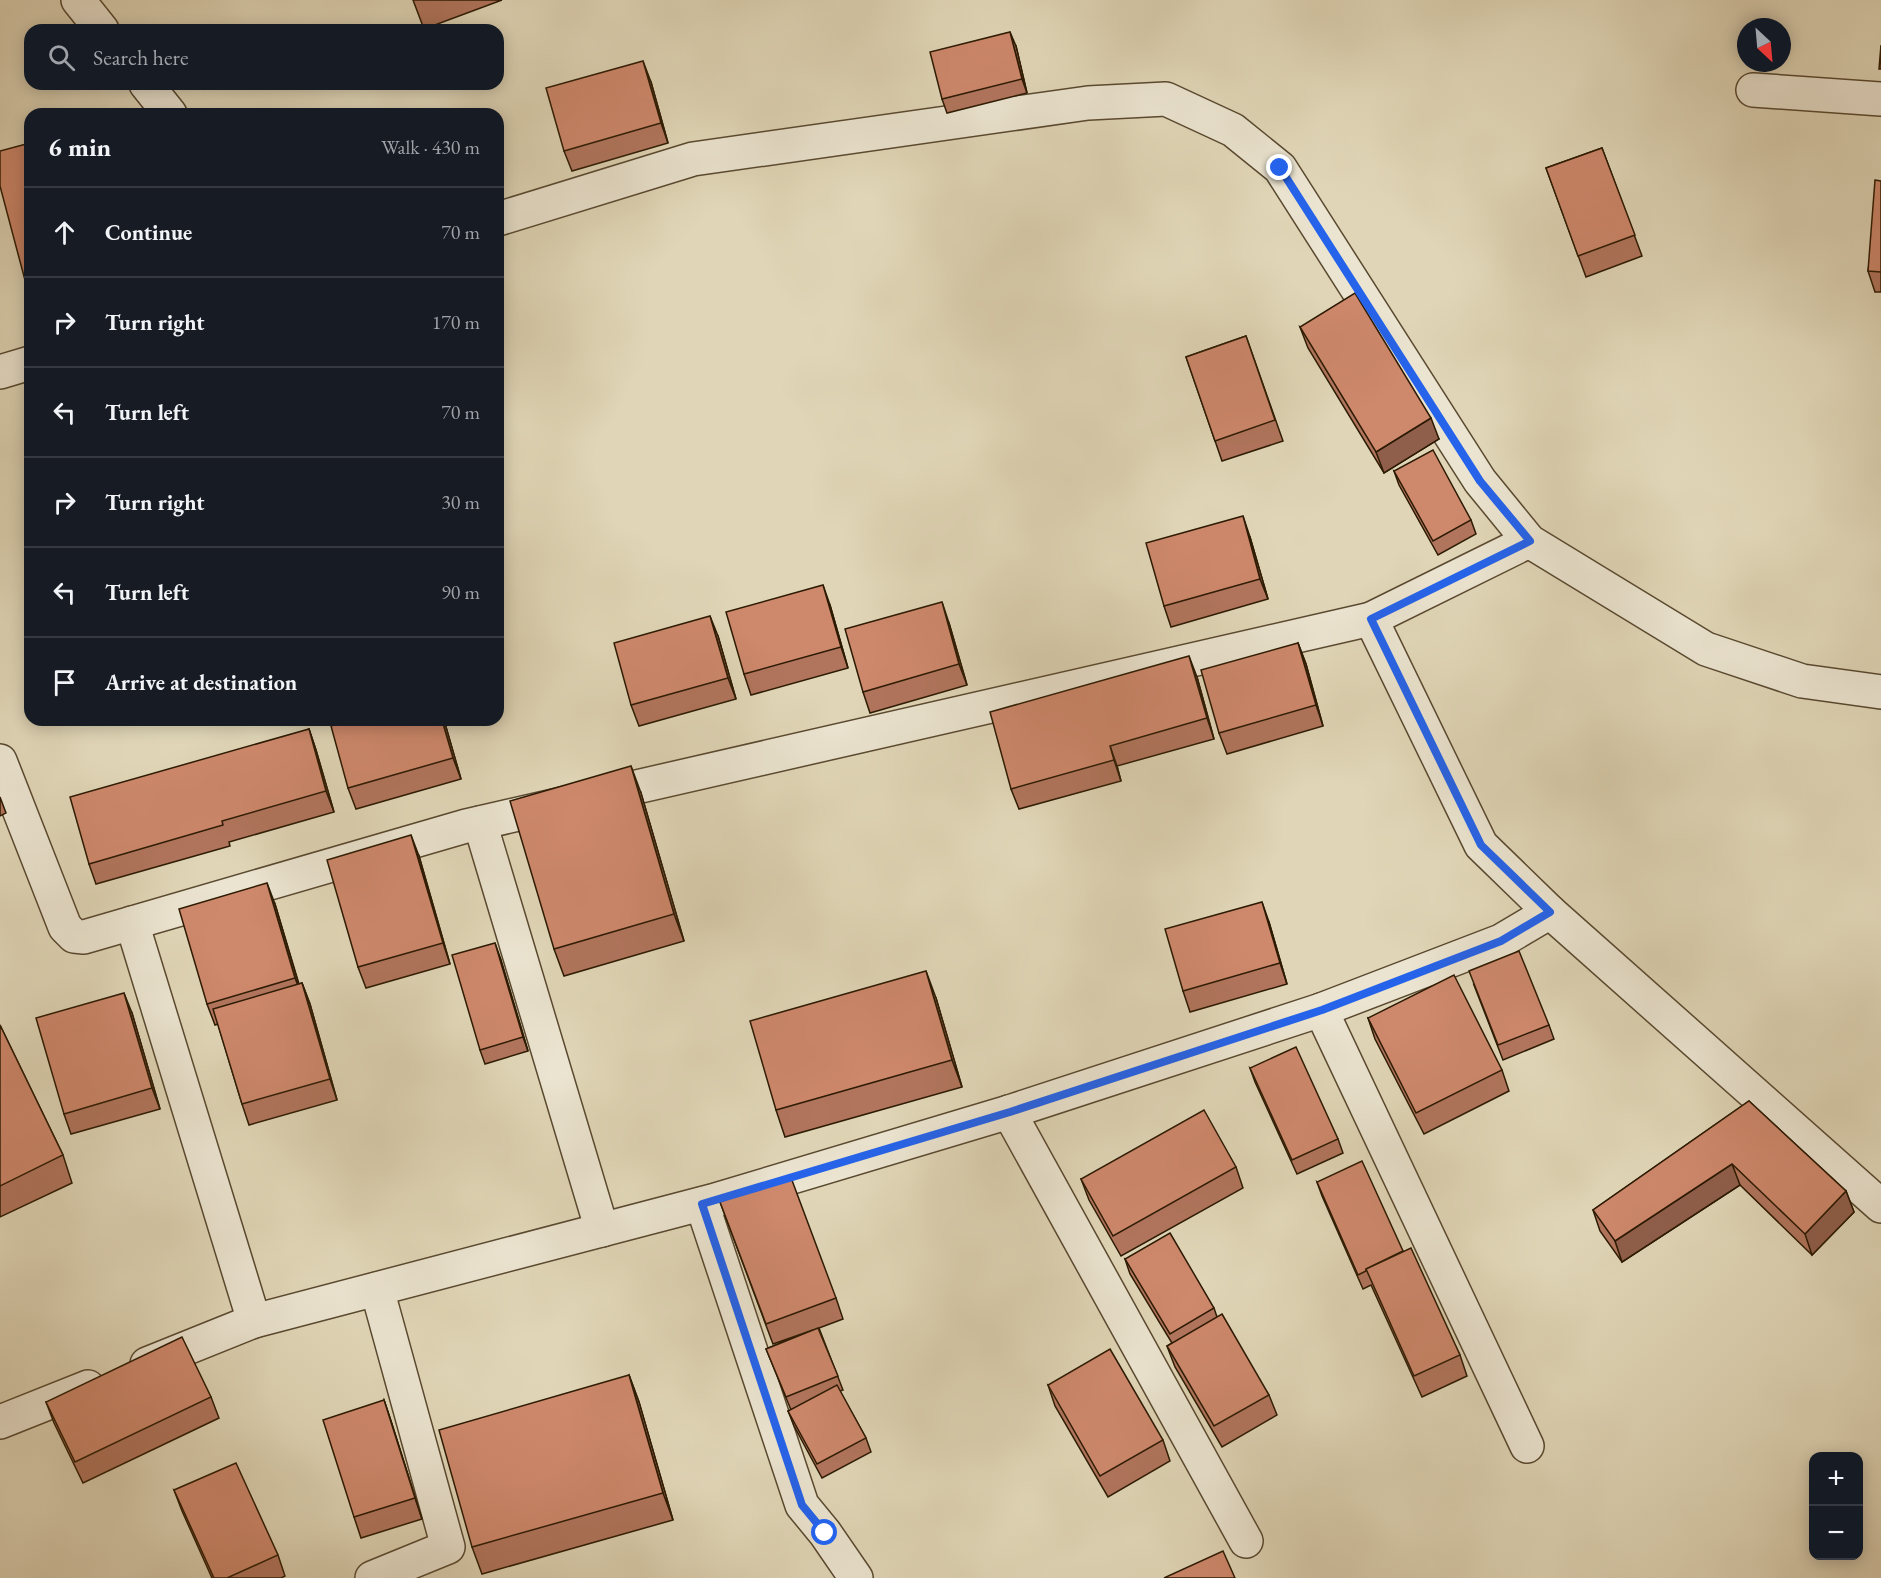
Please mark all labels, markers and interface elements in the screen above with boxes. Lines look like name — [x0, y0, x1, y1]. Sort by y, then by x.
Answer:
north arrow — [1737, 18, 1791, 72]
search box — [24, 24, 504, 90]
icon: search — [45, 41, 78, 74]
text: Search here — [93, 43, 188, 72]
text: 6 min — [48, 130, 111, 164]
text: Walk · 430 m — [381, 134, 480, 160]
route end — [1266, 154, 1292, 180]
icon: ahead — [48, 216, 81, 249]
text: Continue — [105, 218, 192, 247]
text: 70 m — [441, 219, 480, 245]
icon: right — [48, 306, 81, 339]
text: Turn right — [105, 308, 204, 337]
text: 170 m — [432, 309, 480, 335]
icon: left — [48, 396, 81, 429]
text: Turn left — [105, 398, 189, 427]
text: 70 m — [441, 399, 480, 425]
icon: right — [48, 486, 81, 519]
text: Turn right — [105, 488, 204, 517]
text: 30 m — [441, 489, 480, 515]
icon: left — [48, 576, 81, 609]
text: Turn left — [105, 578, 189, 607]
text: 90 m — [441, 579, 480, 605]
icon: arrive — [48, 666, 81, 699]
text: Arrive at destination — [105, 668, 297, 697]
map controls — [1809, 1452, 1863, 1560]
button: + — [1809, 1452, 1863, 1506]
button: − — [1809, 1506, 1863, 1560]
route start — [811, 1519, 837, 1545]

